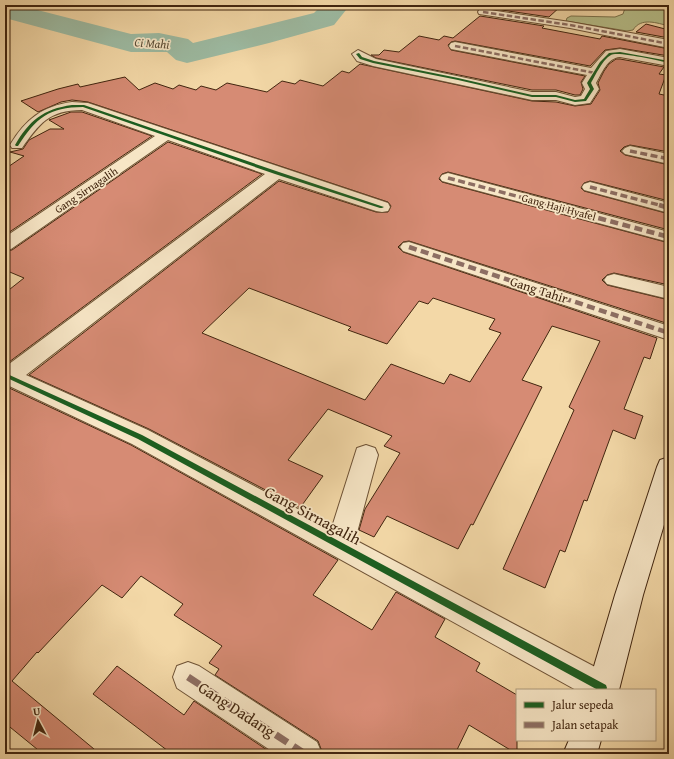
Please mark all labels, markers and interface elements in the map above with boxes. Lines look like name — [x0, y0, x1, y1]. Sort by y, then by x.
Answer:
water label: Ci Mahi — [134, 33, 170, 53]
street label: Gang Sirnagalih — [51, 162, 121, 217]
street label: Gang Haji Hyafel — [520, 189, 598, 225]
street label: Gang Tahir — [508, 272, 571, 308]
street label: Gang Sirnagalih — [260, 479, 366, 551]
street label: Gang Dadang — [194, 675, 280, 743]
legend — [516, 689, 656, 741]
text: Jalur sepeda — [550, 696, 614, 713]
north arrow — [18, 701, 58, 741]
text: U — [32, 703, 42, 719]
text: Jalan setapak — [550, 716, 619, 733]

